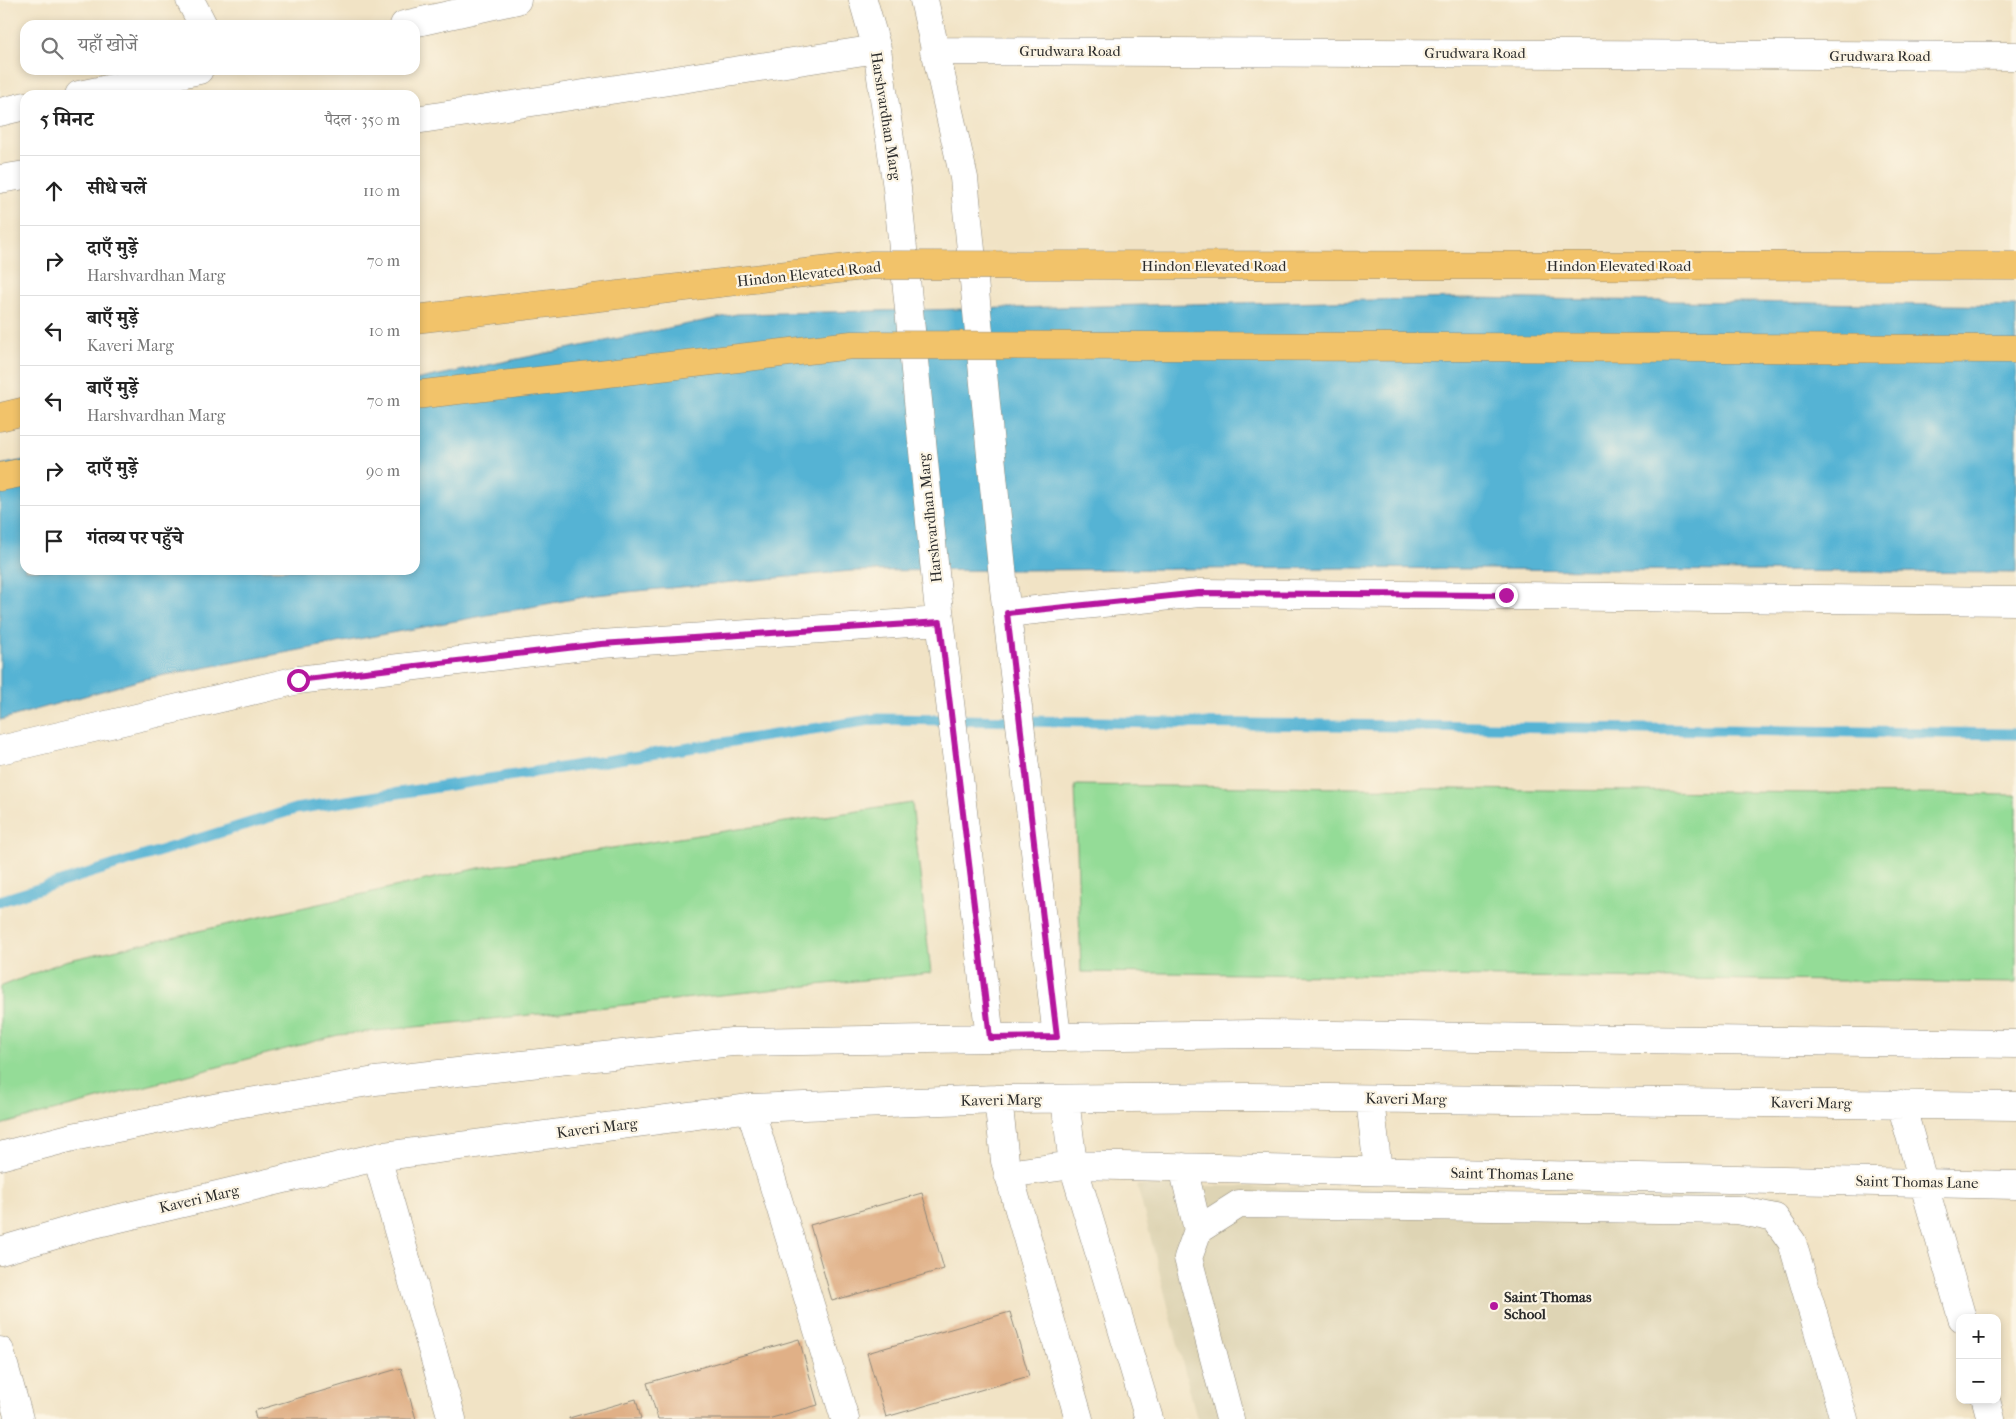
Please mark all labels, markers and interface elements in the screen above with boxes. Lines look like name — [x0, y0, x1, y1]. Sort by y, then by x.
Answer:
search box — [20, 20, 420, 75]
icon: search — [38, 34, 66, 62]
text: यहाँ खोजें — [78, 34, 138, 56]
street label: Grudwara Road — [1019, 42, 1122, 60]
street label: Grudwara Road — [1424, 44, 1527, 62]
street label: Grudwara Road — [1829, 47, 1932, 65]
street label: Harshvardhan Marg — [867, 51, 905, 182]
text: 5 मिनट — [40, 107, 93, 131]
text: पैदल · 350 m — [325, 110, 400, 129]
icon: ahead — [40, 177, 68, 205]
text: सीधे चलें — [87, 177, 146, 199]
text: 110 m — [363, 181, 400, 200]
text: दाएँ मुड़ें — [87, 237, 138, 259]
icon: right — [40, 247, 68, 275]
text: 70 m — [367, 251, 400, 270]
street label: Hindon Elevated Road — [736, 257, 883, 291]
street label: Hindon Elevated Road — [1142, 257, 1287, 275]
street label: Hindon Elevated Road — [1547, 257, 1692, 275]
text: Harshvardhan Marg — [87, 266, 225, 285]
text: बाएँ मुड़ें — [87, 307, 138, 329]
icon: left — [40, 317, 68, 345]
text: 10 m — [369, 321, 400, 340]
text: Kaveri Marg — [87, 336, 174, 355]
text: बाएँ मुड़ें — [87, 377, 138, 399]
icon: left — [40, 387, 68, 415]
text: 70 m — [367, 391, 400, 410]
text: Harshvardhan Marg — [87, 406, 225, 425]
street label: Harshvardhan Marg — [914, 452, 946, 583]
icon: right — [40, 457, 68, 485]
text: दाएँ मुड़ें — [87, 457, 138, 479]
text: 90 m — [366, 461, 400, 480]
icon: arrive — [40, 527, 68, 555]
text: गंतव्य पर पहुँचे — [87, 527, 183, 549]
route end — [1495, 584, 1518, 607]
route start — [287, 669, 310, 692]
street label: Kaveri Marg — [1365, 1089, 1448, 1109]
street label: Kaveri Marg — [960, 1090, 1043, 1110]
street label: Kaveri Marg — [1770, 1093, 1853, 1113]
street label: Kaveri Marg — [556, 1114, 639, 1142]
street label: Saint Thomas Lane — [1450, 1164, 1574, 1184]
street label: Saint Thomas Lane — [1855, 1172, 1979, 1192]
street label: Kaveri Marg — [157, 1181, 242, 1217]
place label: Saint Thomas School — [1504, 1288, 1592, 1323]
marker: Saint Thomas School — [1488, 1300, 1500, 1312]
map controls — [1956, 1314, 2001, 1404]
button: + — [1956, 1314, 2001, 1359]
button: − — [1956, 1359, 2001, 1404]

